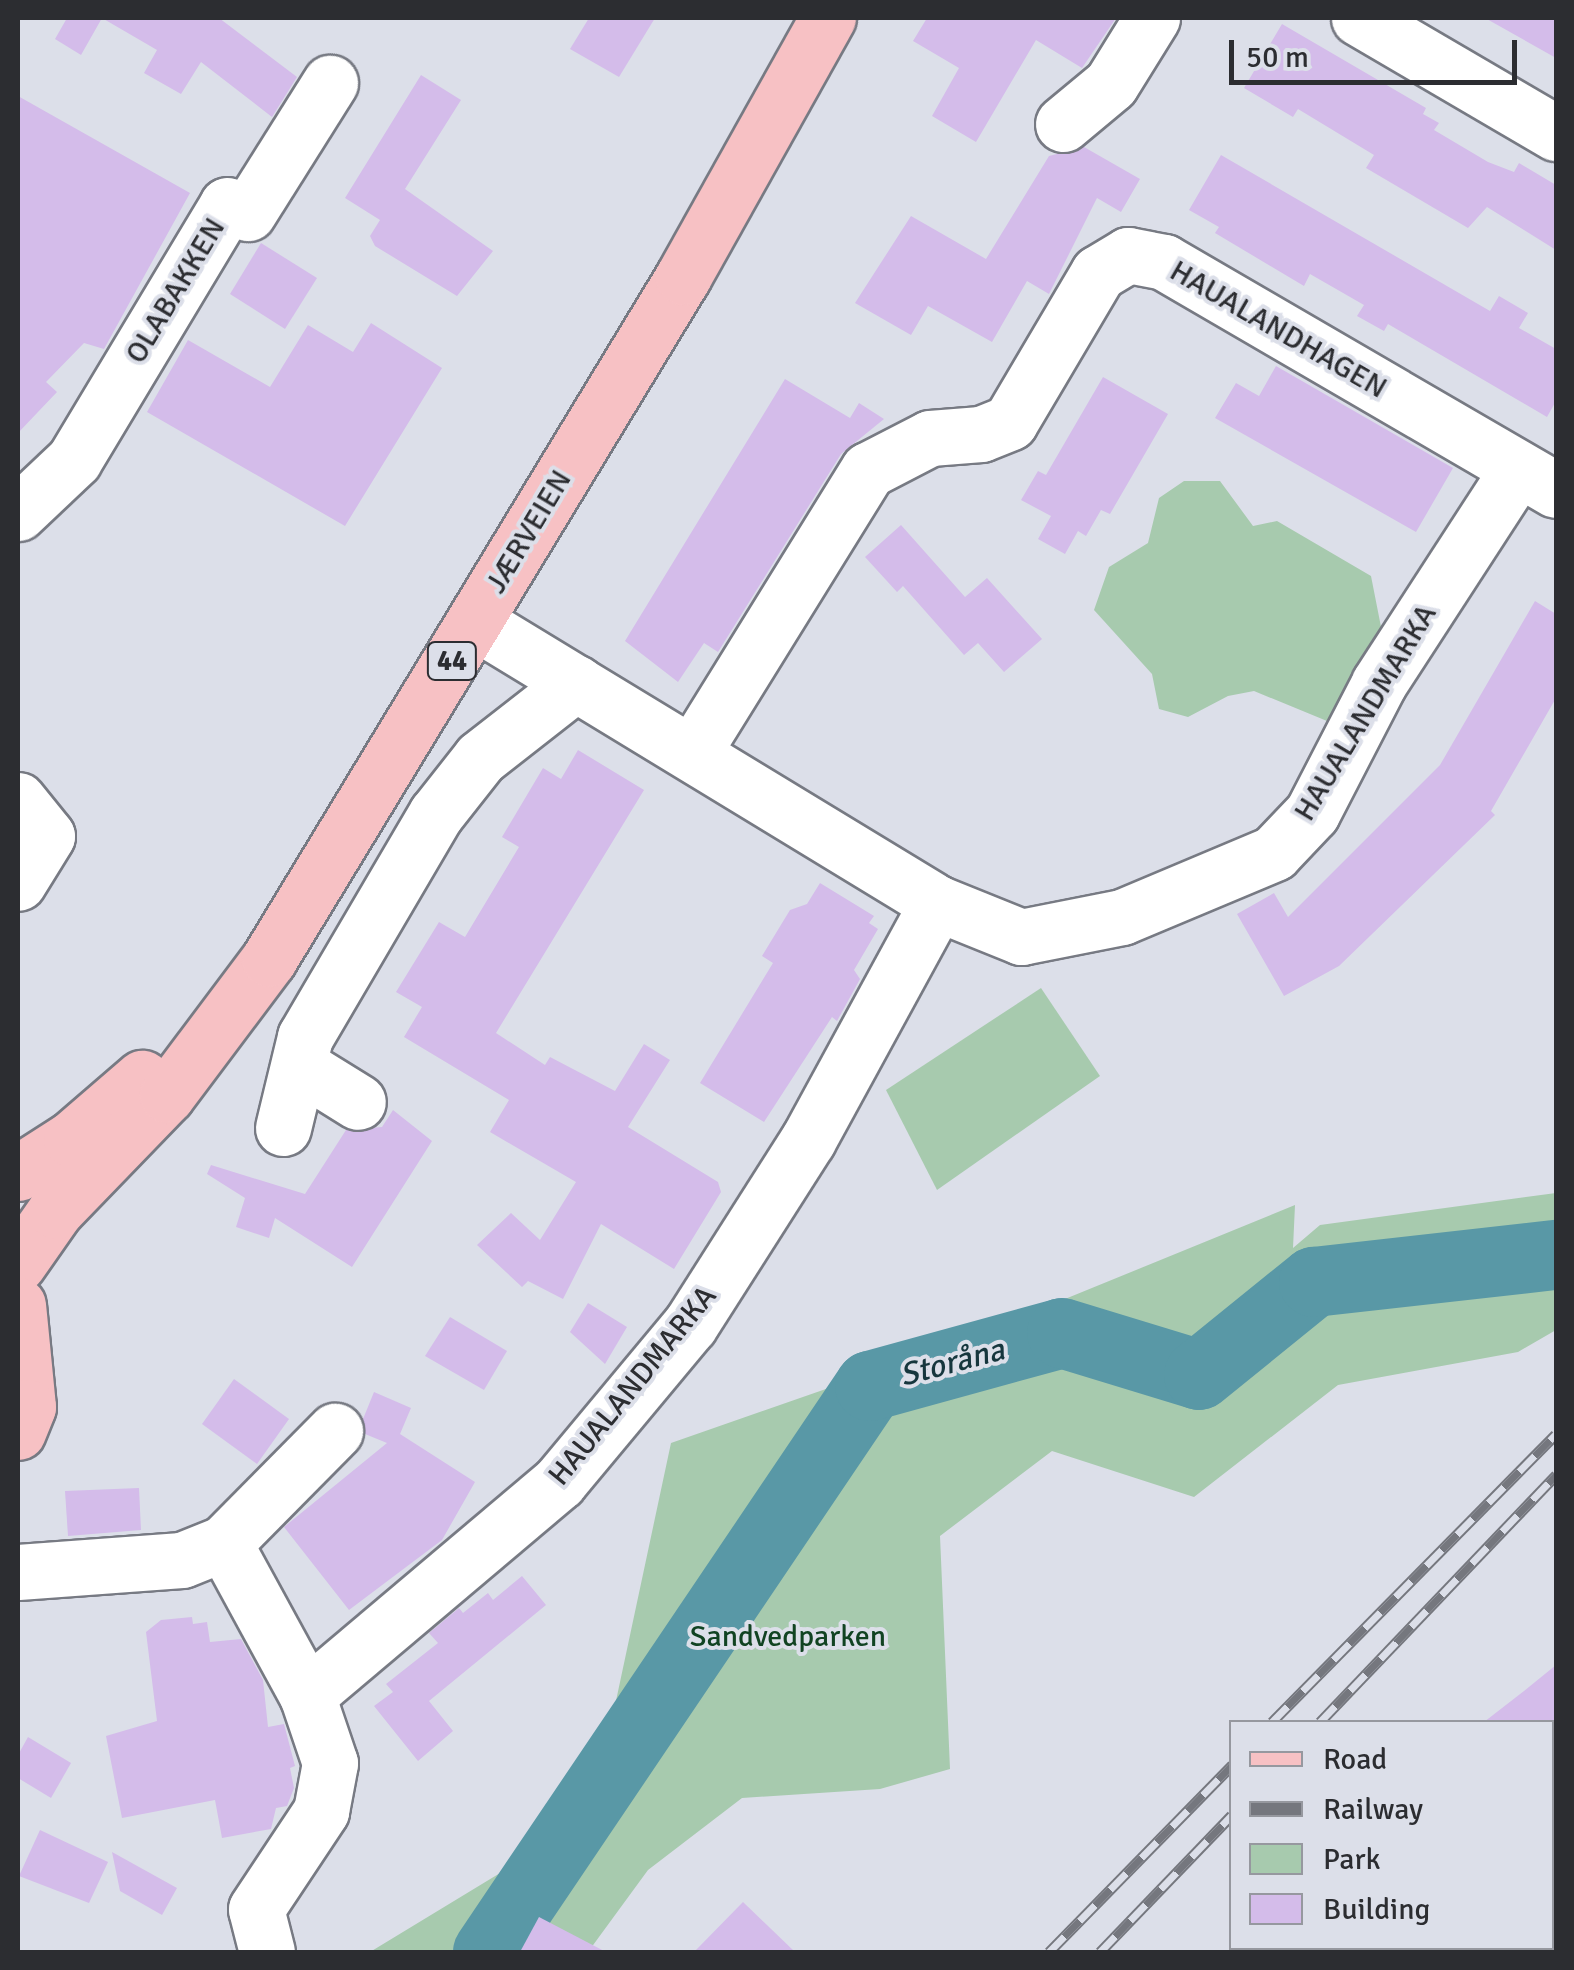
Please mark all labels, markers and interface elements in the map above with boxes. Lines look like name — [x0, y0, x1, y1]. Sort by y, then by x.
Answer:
scale bar — [1234, 20, 1522, 82]
text: 50 m — [1246, 39, 1309, 76]
street label: OLABAKKEN — [119, 212, 233, 370]
street label: HAUALANDHAGEN — [1163, 253, 1393, 407]
street label: JÆRVEIEN — [478, 464, 580, 600]
street label: HAUALANDMARKA — [1287, 598, 1445, 828]
road number: 44 — [424, 638, 480, 684]
street label: HAUALANDMARKA — [542, 1279, 724, 1493]
water label: Storåna — [895, 1331, 1009, 1395]
park label: Sandvedparken — [690, 1619, 886, 1655]
legend — [1229, 1720, 1554, 1950]
text: Road — [1323, 1741, 1387, 1778]
text: Railway — [1323, 1791, 1423, 1828]
text: Park — [1323, 1841, 1381, 1878]
text: Building — [1323, 1891, 1430, 1928]

